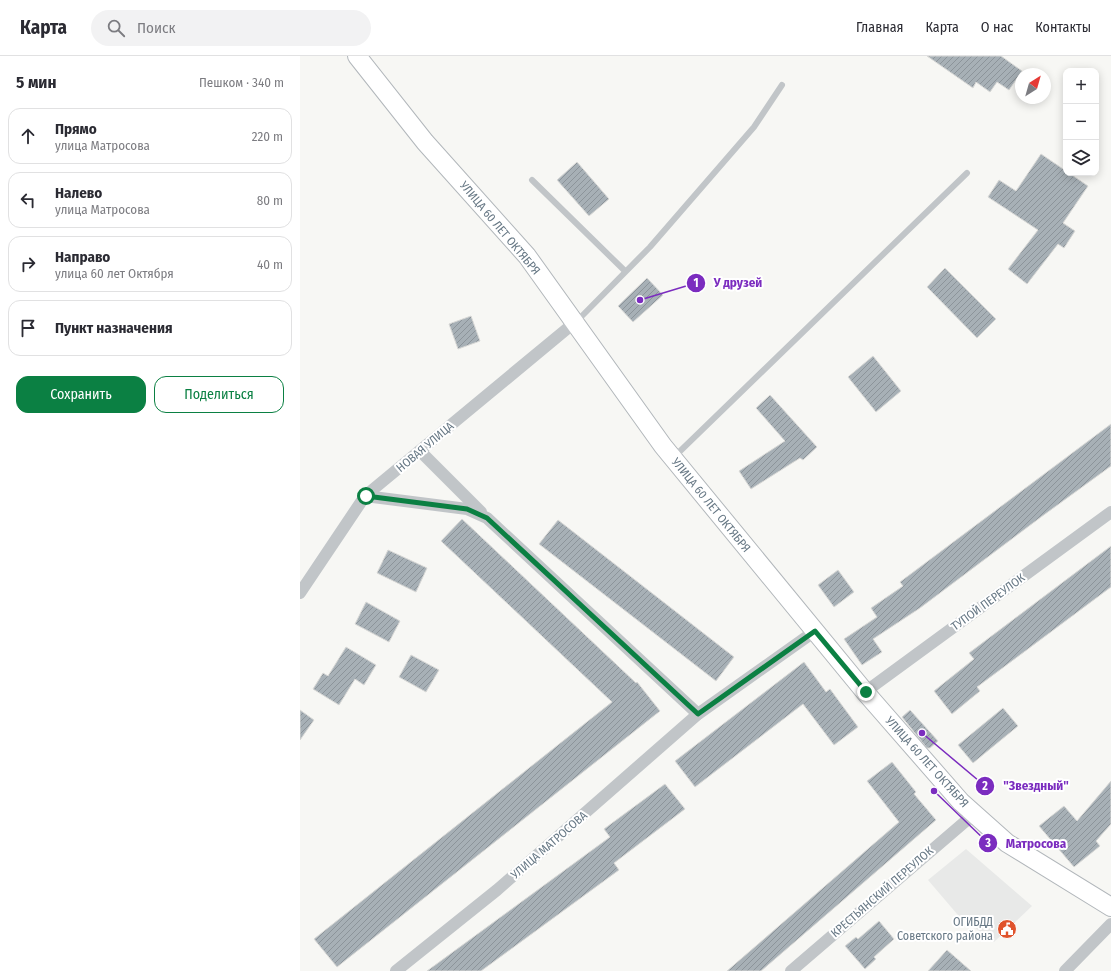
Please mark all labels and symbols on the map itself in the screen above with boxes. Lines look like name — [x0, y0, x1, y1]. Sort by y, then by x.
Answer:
north arrow — [1015, 68, 1051, 104]
street label: УЛИЦА 60 ЛЕТ ОКТЯБРЯ — [456, 178, 543, 277]
callout: У друзей — [686, 270, 771, 295]
text: У друзей — [713, 275, 762, 290]
text: 1 — [693, 276, 699, 290]
street label: НОВАЯ УЛИЦА — [393, 419, 457, 475]
street label: УЛИЦА 60 ЛЕТ ОКТЯБРЯ — [668, 454, 753, 555]
route start — [357, 487, 375, 505]
street label: ТУПОЙ ПЕРЕУЛОК — [948, 569, 1028, 633]
route end — [857, 683, 875, 701]
street label: УЛИЦА 60 ЛЕТ ОКТЯБРЯ — [882, 713, 971, 810]
callout: "Звездный" — [975, 773, 1076, 798]
text: "Звездный" — [1003, 778, 1069, 793]
text: 2 — [981, 779, 988, 793]
street label: УЛИЦА МАТРОСОВА — [507, 808, 590, 882]
callout: Матросова — [978, 831, 1074, 856]
text: 3 — [984, 836, 991, 850]
text: Матросова — [1006, 836, 1067, 851]
street label: КРЕСТЬЯНСКИЙ ПЕРЕУЛОК — [827, 843, 936, 940]
place label: ОГИБДД Советского района — [897, 915, 993, 943]
public building icon: ОГИБДД Советского района — [996, 918, 1018, 940]

